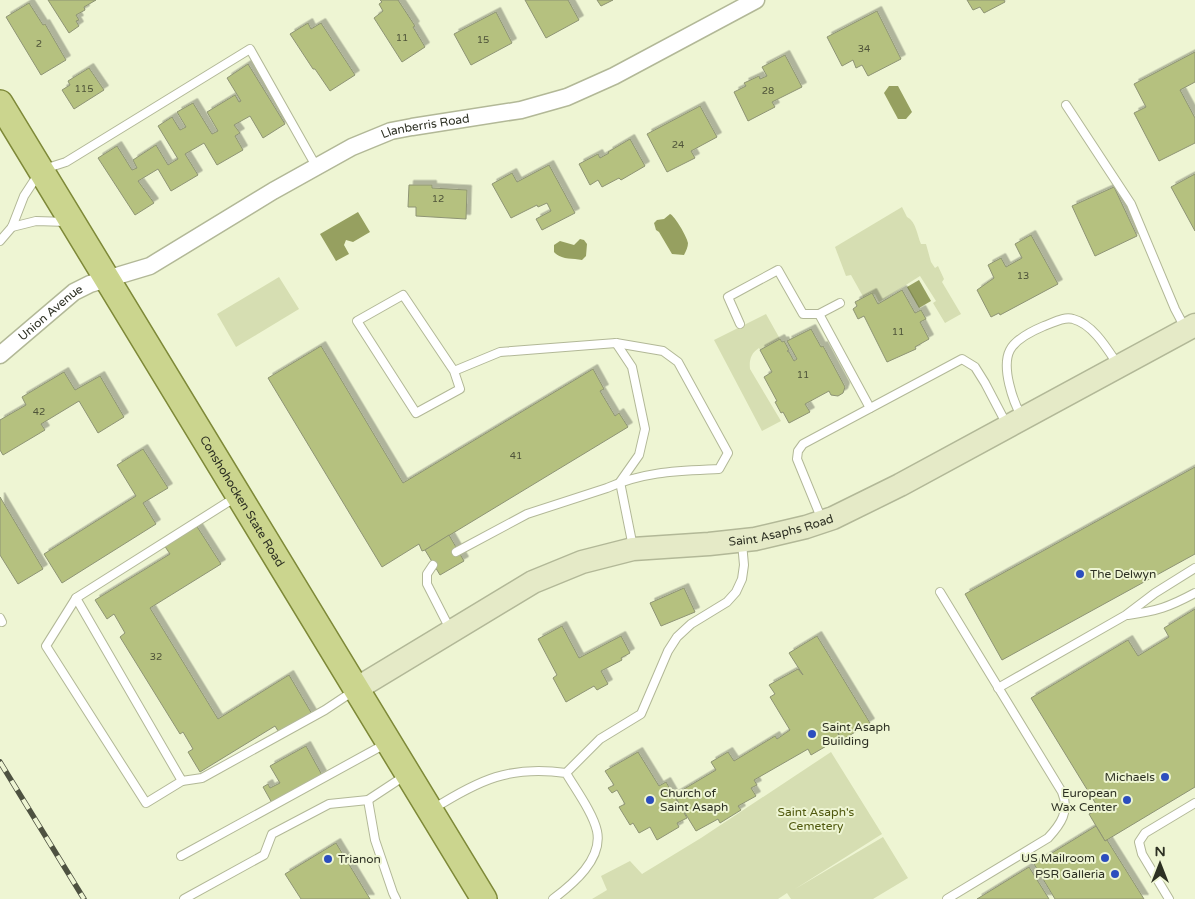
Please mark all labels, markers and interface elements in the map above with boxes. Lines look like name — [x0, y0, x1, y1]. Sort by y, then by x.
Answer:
house number: 11 — [396, 32, 408, 44]
house number: 15 — [477, 34, 489, 46]
house number: 2 — [36, 38, 42, 50]
house number: 34 — [858, 43, 870, 55]
house number: 115 — [75, 83, 93, 95]
house number: 28 — [762, 85, 774, 97]
street label: Llanberris Road — [379, 111, 470, 141]
house number: 24 — [672, 139, 684, 151]
house number: 12 — [432, 193, 444, 205]
house number: 13 — [1017, 270, 1029, 282]
street label: Union Avenue — [15, 282, 85, 343]
house number: 11 — [892, 326, 904, 338]
house number: 11 — [797, 369, 809, 381]
house number: 42 — [33, 406, 45, 418]
street label: Conshohocken State Road — [197, 433, 287, 569]
house number: 41 — [510, 450, 522, 462]
street label: Saint Asaphs Road — [728, 511, 835, 549]
place label: The Delwyn — [1090, 567, 1156, 581]
marker: The Delwyn — [1074, 568, 1086, 580]
house number: 32 — [150, 651, 162, 663]
place label: Saint Asaph Building — [822, 720, 890, 748]
marker: Saint Asaph Building — [806, 728, 818, 740]
place label: Michaels — [1105, 770, 1155, 784]
marker: Michaels — [1159, 771, 1171, 783]
place label: Church of Saint Asaph — [660, 786, 728, 814]
place label: European Wax Center — [1051, 786, 1117, 814]
marker: Church of Saint Asaph — [644, 794, 656, 806]
marker: European Wax Center — [1121, 794, 1133, 806]
park label: Saint Asaph's Cemetery — [778, 805, 855, 833]
north arrow — [1135, 839, 1185, 889]
text: N — [1154, 843, 1166, 860]
place label: US Mailroom — [1021, 851, 1095, 865]
place label: Trianon — [338, 852, 381, 866]
marker: US Mailroom — [1099, 852, 1111, 864]
marker: Trianon — [322, 853, 334, 865]
place label: PSR Galleria — [1035, 867, 1105, 881]
marker: PSR Galleria — [1109, 868, 1121, 880]

